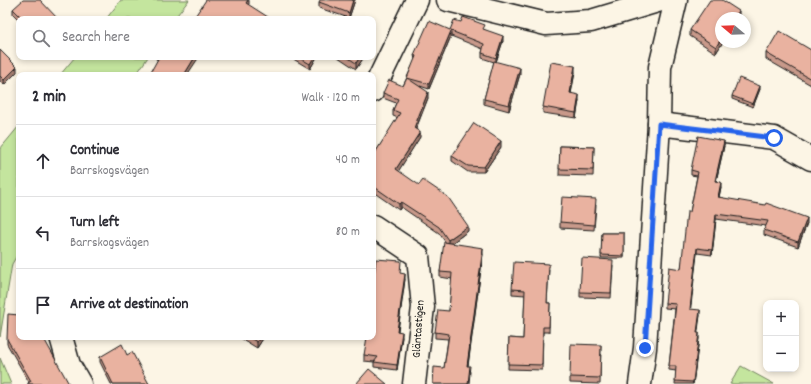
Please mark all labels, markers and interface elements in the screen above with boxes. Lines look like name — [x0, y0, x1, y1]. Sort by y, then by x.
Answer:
north arrow — [715, 12, 751, 48]
search box — [16, 16, 376, 60]
icon: search — [30, 27, 52, 49]
text: Search here — [62, 27, 130, 49]
text: 2 min — [32, 86, 66, 110]
text: Walk · 120 m — [302, 89, 360, 108]
route start — [765, 129, 783, 147]
text: Continue — [70, 140, 119, 162]
icon: ahead — [32, 150, 54, 172]
text: 40 m — [336, 151, 360, 170]
text: Barrskogsvägen — [70, 162, 149, 181]
text: Turn left — [70, 212, 119, 234]
icon: left — [32, 222, 54, 244]
text: 80 m — [336, 223, 360, 242]
text: Barrskogsvägen — [70, 234, 149, 253]
icon: arrive — [32, 294, 54, 316]
text: Arrive at destination — [70, 294, 188, 316]
street label: Gläntastigen — [408, 299, 430, 359]
map controls — [763, 300, 799, 372]
button: + — [763, 300, 799, 336]
button: − — [763, 336, 799, 372]
route end — [636, 339, 654, 357]

